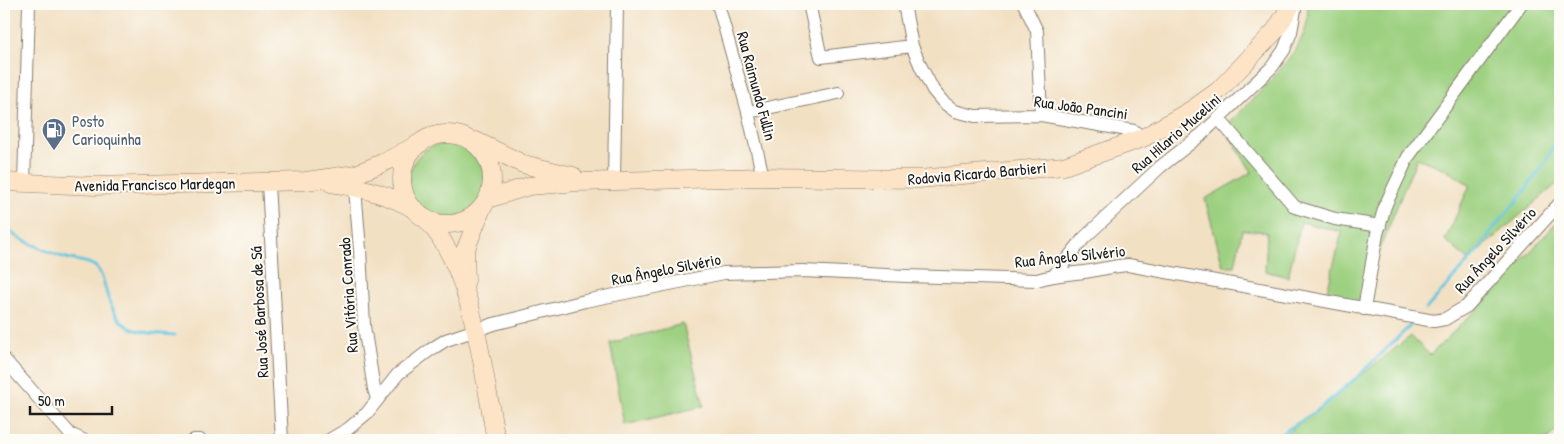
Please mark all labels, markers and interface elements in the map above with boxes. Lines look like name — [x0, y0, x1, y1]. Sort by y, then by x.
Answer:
street label: Rua Raimundo Fullin — [732, 29, 782, 143]
street label: Rua Hilario Mucelini — [1126, 88, 1226, 178]
street label: Rua João Pancini — [1033, 90, 1129, 124]
place label: Posto Carioquinha — [72, 110, 141, 150]
fuel station icon: Posto Carioquinha — [41, 117, 67, 151]
street label: Rodovia Ricardo Barbieri — [907, 156, 1047, 190]
street label: Avenida Francisco Mardegan — [74, 172, 236, 196]
street label: Rua Ângelo Silvério — [1449, 202, 1541, 298]
street label: Rua Vitória Conrado — [333, 236, 363, 353]
street label: Rua Ângelo Silvério — [1014, 239, 1127, 273]
street label: Rua José Barbosa de Sá — [245, 246, 273, 378]
street label: Rua Ângelo Silvério — [610, 248, 723, 290]
scale bar — [30, 384, 112, 416]
text: 50 m — [38, 390, 65, 411]

